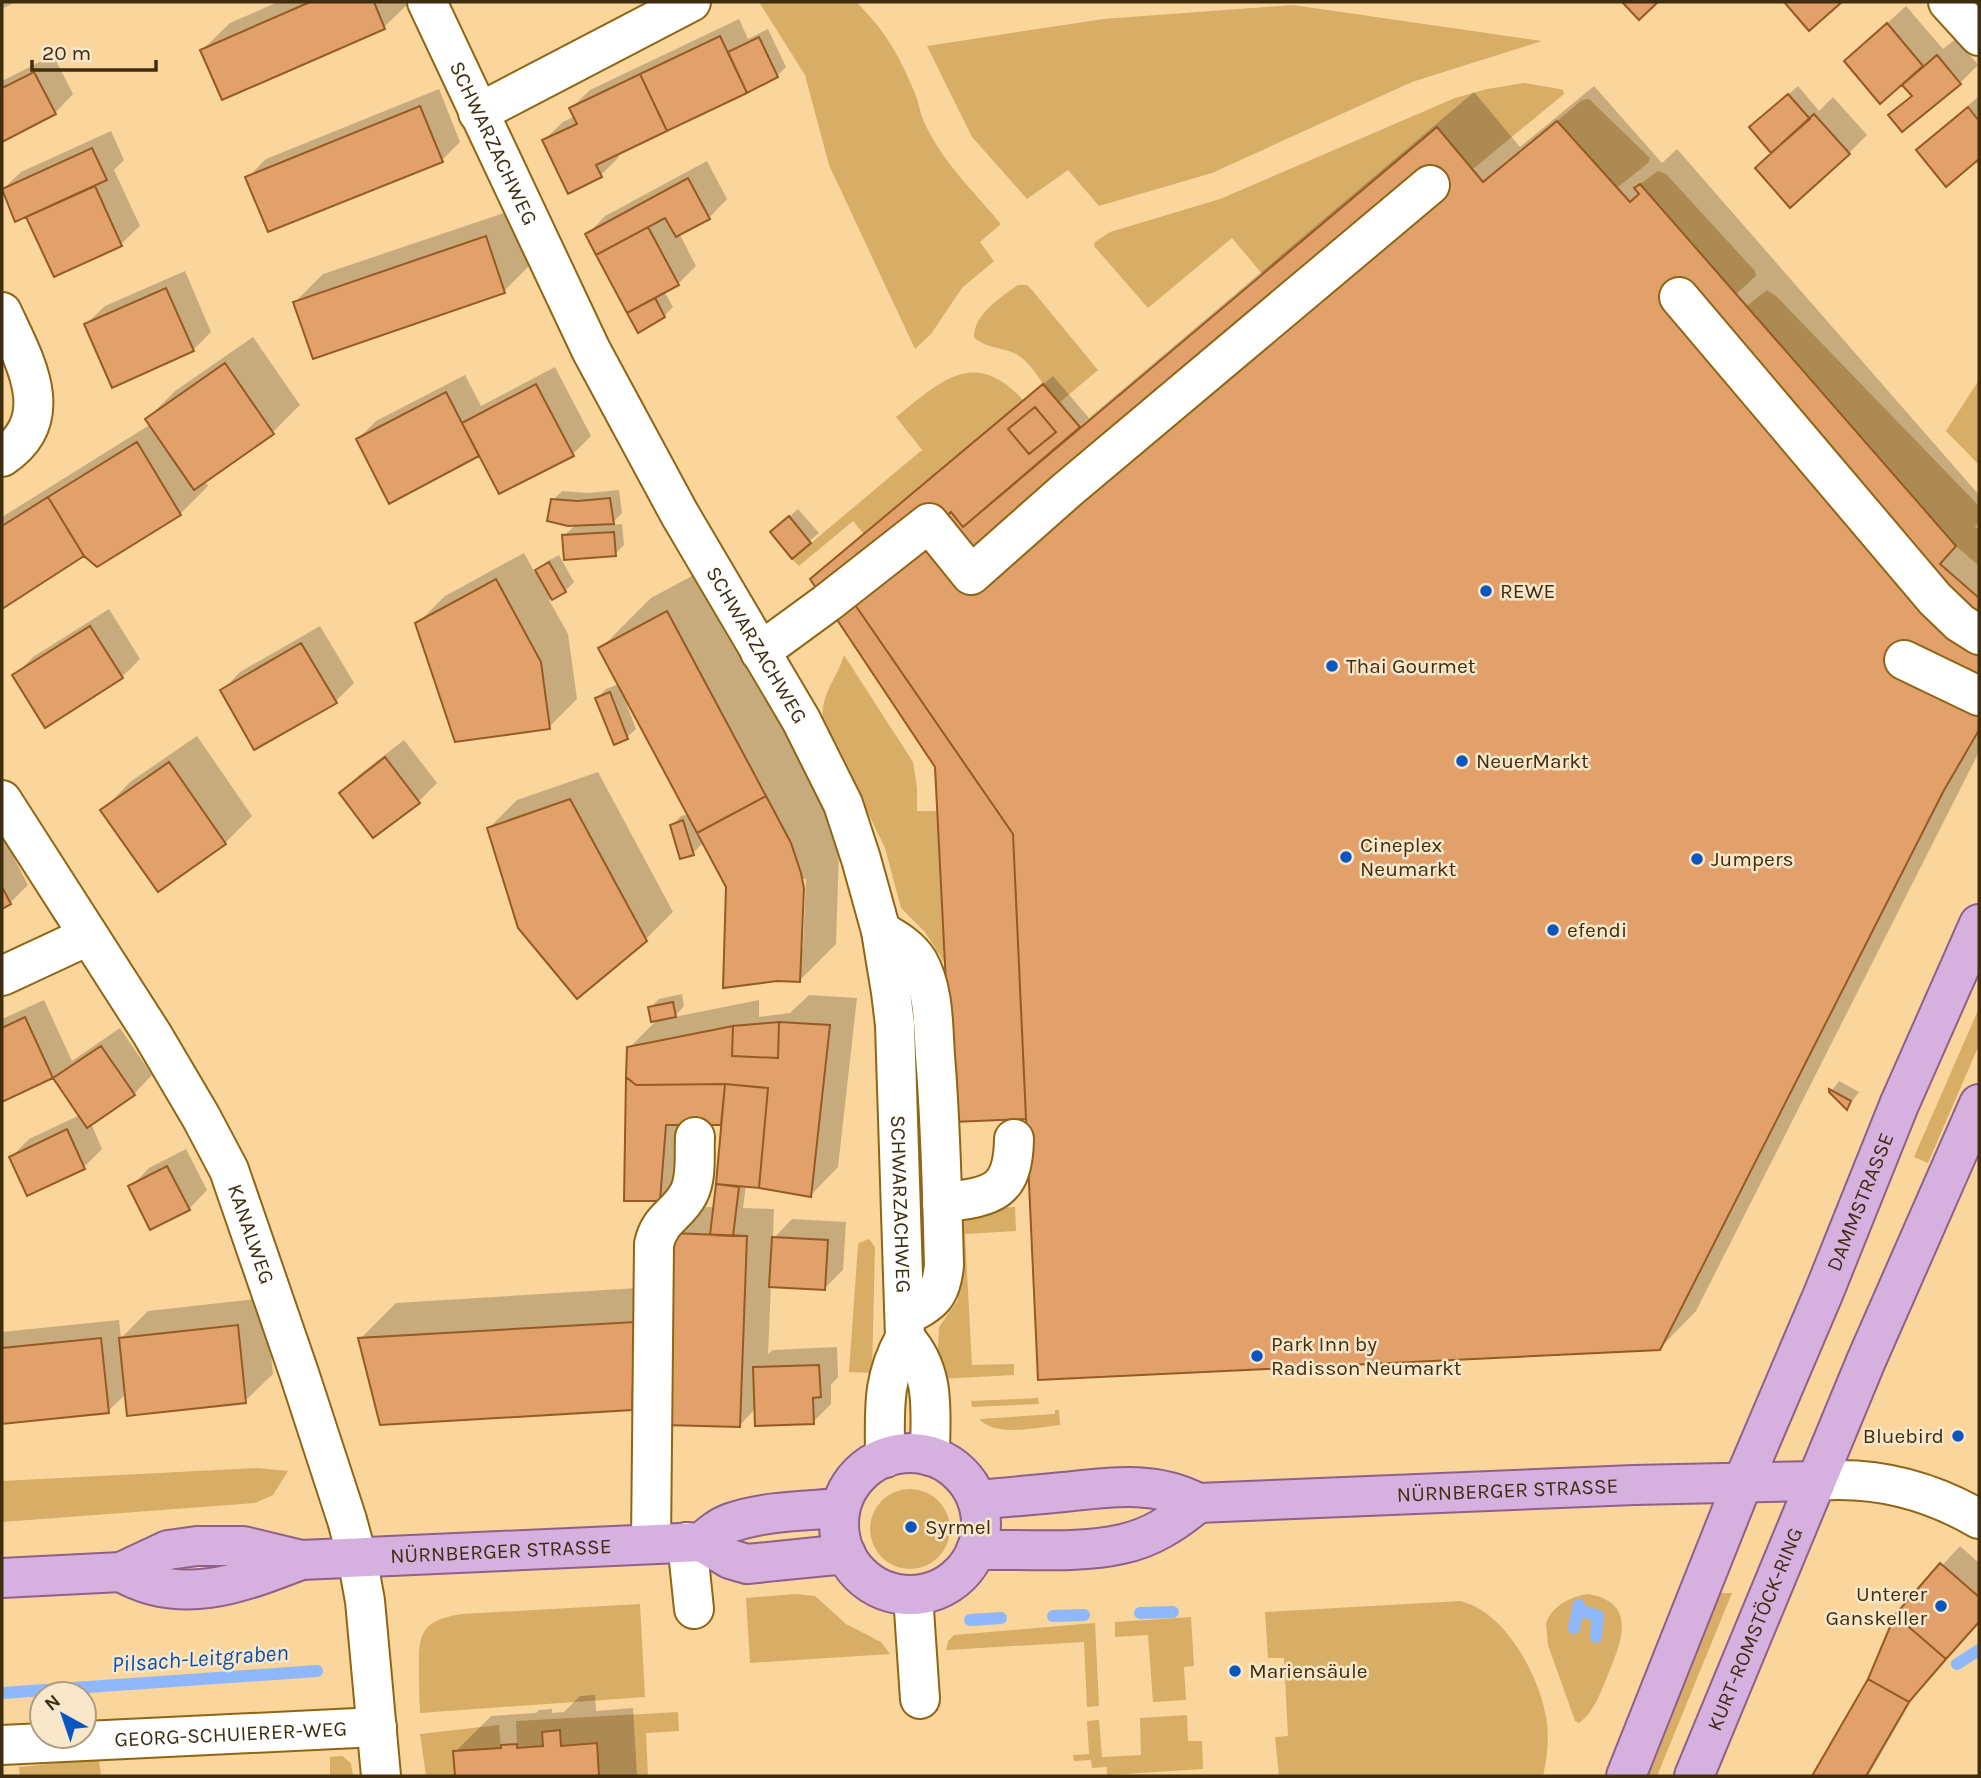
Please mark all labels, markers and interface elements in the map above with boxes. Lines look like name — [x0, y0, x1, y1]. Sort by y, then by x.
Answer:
scale bar — [32, 28, 156, 72]
text: 20 m — [42, 41, 91, 65]
street label: SCHWARZACHWEG — [445, 57, 542, 229]
street label: SCHWARZACHWEG — [701, 562, 812, 728]
place label: REWE — [1500, 579, 1555, 603]
marker: REWE — [1478, 583, 1494, 599]
place label: Thai Gourmet — [1346, 654, 1476, 678]
marker: Thai Gourmet — [1324, 658, 1340, 674]
place label: NeuerMarkt — [1476, 749, 1589, 773]
marker: NeuerMarkt — [1454, 753, 1470, 769]
place label: Cineplex Neumarkt — [1360, 833, 1456, 881]
place label: Jumpers — [1711, 847, 1794, 871]
marker: Cineplex Neumarkt — [1338, 849, 1354, 865]
marker: Jumpers — [1689, 851, 1705, 867]
place label: efendi — [1567, 918, 1627, 942]
marker: efendi — [1545, 922, 1561, 938]
street label: SCHWARZACHWEG — [886, 1115, 916, 1294]
street label: DAMMSTRASSE — [1822, 1129, 1899, 1275]
street label: KANALWEG — [223, 1181, 279, 1287]
place label: Park Inn by Radisson Neumarkt — [1271, 1332, 1462, 1380]
marker: Park Inn by Radisson Neumarkt — [1249, 1348, 1265, 1364]
place label: Bluebird — [1863, 1424, 1944, 1448]
marker: Bluebird — [1950, 1428, 1966, 1444]
street label: NÜRNBERGER STRASSE — [1396, 1474, 1619, 1507]
place label: Syrmel — [925, 1515, 991, 1539]
marker: Syrmel — [903, 1519, 919, 1535]
street label: KURT-ROMSTÖCK-RING — [1702, 1524, 1808, 1734]
street label: NÜRNBERGER STRASSE — [390, 1534, 612, 1568]
place label: Unterer Ganskeller — [1825, 1582, 1927, 1630]
marker: Unterer Ganskeller — [1933, 1598, 1949, 1614]
water label: Pilsach-Leitgraben — [111, 1639, 289, 1678]
place label: Mariensäule — [1249, 1659, 1368, 1683]
marker: Mariensäule — [1227, 1663, 1243, 1679]
north arrow — [28, 1680, 98, 1750]
text: N — [40, 1690, 65, 1716]
street label: GEORG-SCHUIERER-WEG — [114, 1716, 348, 1752]

